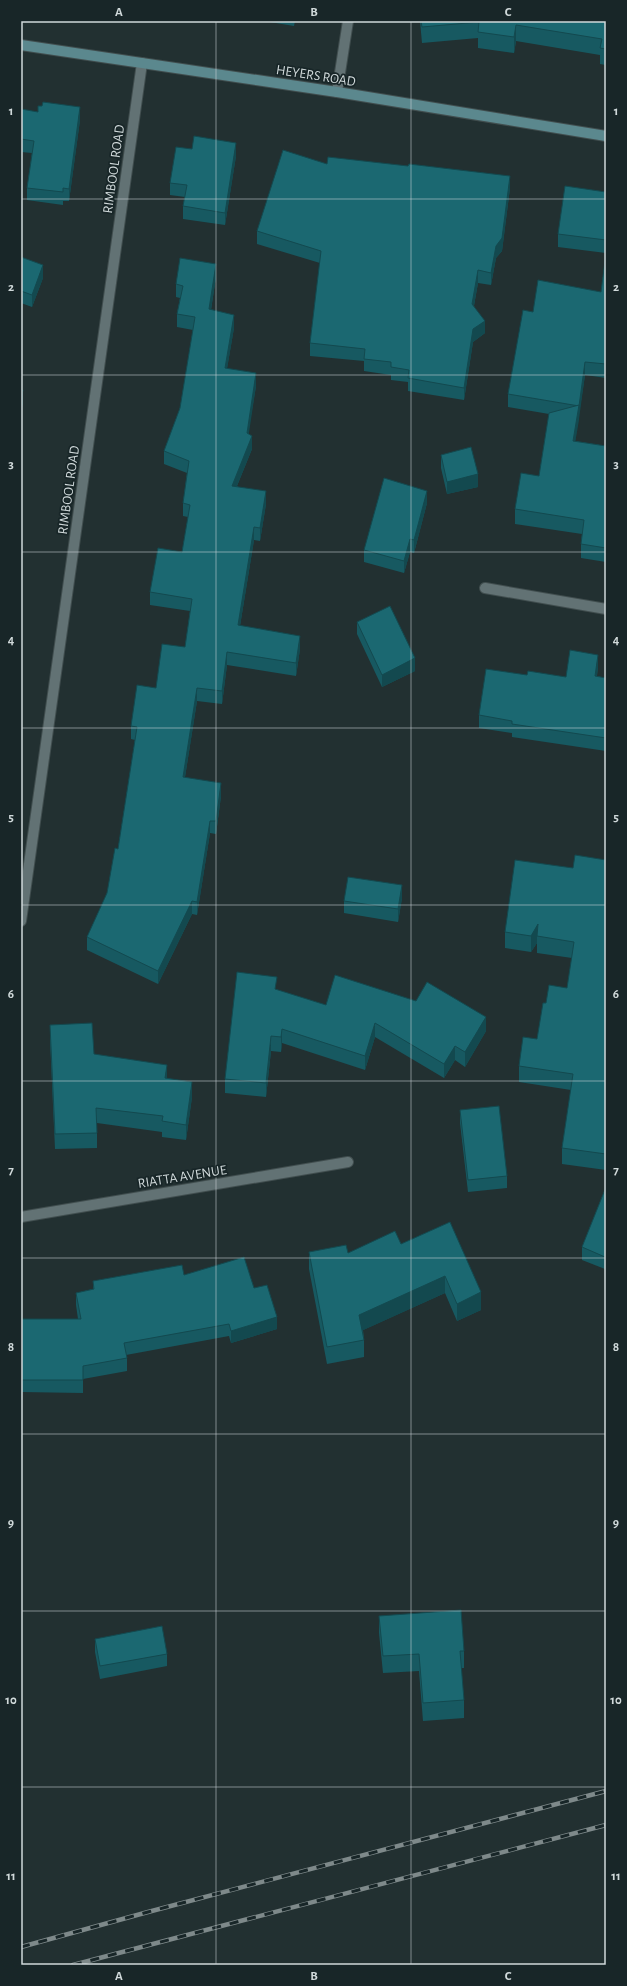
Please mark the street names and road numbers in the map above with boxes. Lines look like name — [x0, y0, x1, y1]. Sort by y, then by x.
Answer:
street label: HEYERS ROAD — [275, 63, 357, 89]
street label: RIMBOOL ROAD — [101, 124, 127, 214]
street label: RIMBOOL ROAD — [56, 445, 82, 535]
street label: RIATTA AVENUE — [137, 1163, 228, 1191]

